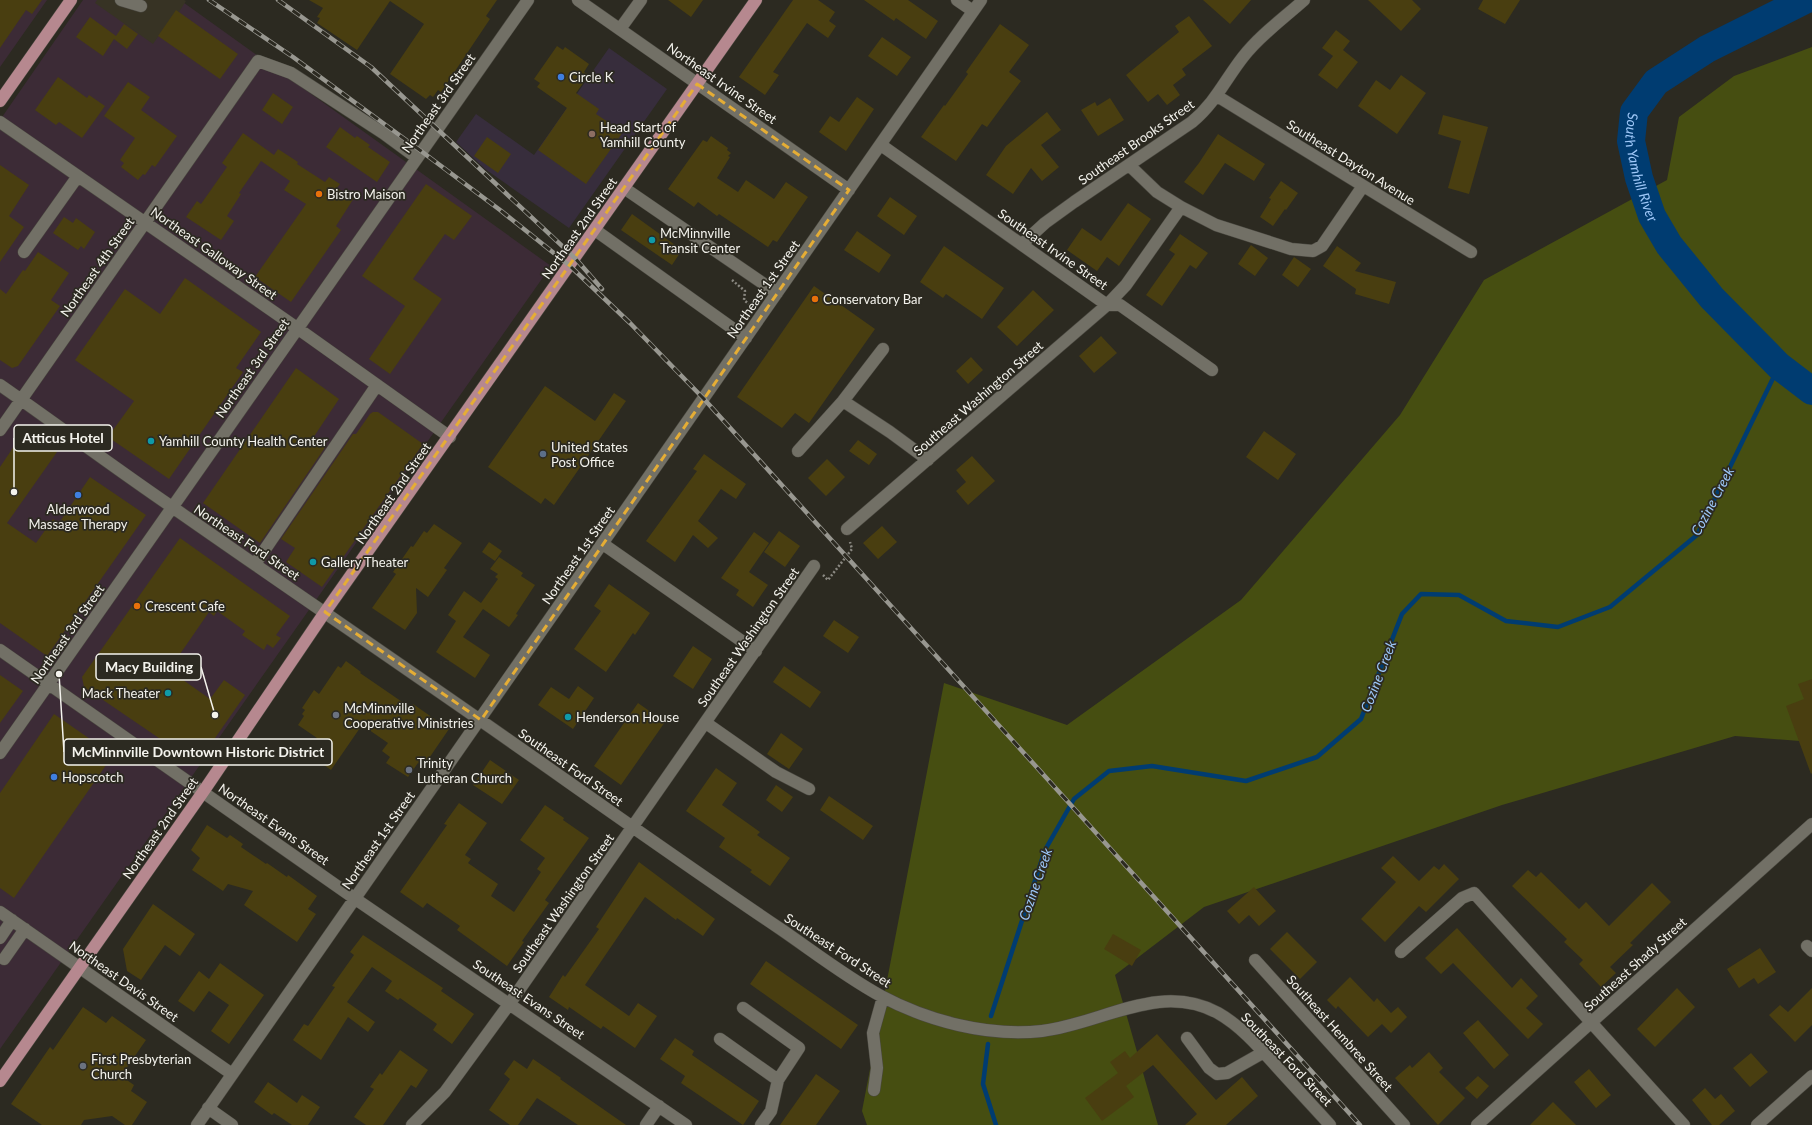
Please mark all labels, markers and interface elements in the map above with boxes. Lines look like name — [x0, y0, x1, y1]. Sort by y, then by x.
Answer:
street label: Northeast Irvine Street — [664, 39, 780, 127]
street label: Northeast 3rd Street — [398, 50, 478, 156]
place label: Circle K — [569, 69, 614, 85]
marker: Circle K — [556, 72, 566, 82]
street label: Southeast Brooks Street — [1075, 96, 1197, 188]
water label: South Yamhill River — [1622, 112, 1662, 225]
street label: Southeast Dayton Avenue — [1284, 116, 1418, 208]
place label: Head Start of Yamhill County — [600, 119, 686, 150]
marker: Head Start of Yamhill County — [587, 129, 597, 139]
street label: Northeast 2nd Street — [538, 174, 620, 282]
place label: Bistro Maison — [327, 186, 406, 202]
marker: Bistro Maison — [314, 189, 324, 199]
street label: Northeast Galloway Street — [148, 203, 280, 303]
street label: Southeast Irvine Street — [995, 205, 1111, 293]
street label: Northeast 4th Street — [57, 214, 137, 320]
place label: McMinnville Transit Center — [660, 225, 740, 256]
marker: McMinnville Transit Center — [647, 235, 657, 245]
street label: Northeast 1st Street — [723, 237, 803, 341]
place label: Conservatory Bar — [823, 291, 923, 307]
marker: Conservatory Bar — [810, 294, 820, 304]
street label: Northeast 3rd Street — [212, 315, 292, 421]
street label: Southeast Washington Street — [910, 337, 1046, 459]
callout: Atticus Hotel — [14, 425, 112, 451]
text: Atticus Hotel — [21, 429, 104, 446]
place label: Yamhill County Health Center — [159, 433, 328, 449]
marker: Yamhill County Health Center — [146, 436, 156, 446]
street label: Northeast 2nd Street — [352, 439, 434, 547]
place label: United States Post Office — [551, 439, 628, 470]
marker: United States Post Office — [538, 449, 548, 459]
water label: Cozine Creek — [1687, 463, 1737, 538]
marker: Alderwood Massage Therapy — [73, 490, 83, 500]
place label: Alderwood Massage Therapy — [28, 501, 128, 532]
street label: Northeast Ford Street — [191, 501, 303, 584]
street label: Northeast 1st Street — [538, 503, 618, 607]
place label: Gallery Theater — [321, 554, 409, 570]
marker: Gallery Theater — [308, 557, 318, 567]
street label: Southeast Washington Street — [694, 564, 802, 710]
street label: Northeast 3rd Street — [27, 581, 107, 687]
place label: Crescent Cafe — [145, 598, 225, 614]
marker: Crescent Cafe — [132, 601, 142, 611]
water label: Cozine Creek — [1357, 637, 1400, 714]
callout: Macy Building — [96, 654, 201, 680]
text: Macy Building — [105, 658, 194, 675]
place label: Mack Theater — [82, 685, 160, 701]
marker: Mack Theater — [163, 688, 173, 698]
place label: McMinnville Cooperative Ministries — [344, 700, 474, 731]
place label: Henderson House — [576, 709, 679, 725]
marker: McMinnville Cooperative Ministries — [331, 710, 341, 720]
marker: Henderson House — [563, 712, 573, 722]
street label: Southeast Ford Street — [516, 725, 627, 809]
callout: McMinnville Downtown Historic District — [64, 739, 332, 765]
text: McMinnville Downtown Historic District — [72, 743, 325, 760]
place label: Trinity Lutheran Church — [417, 755, 512, 786]
marker: Trinity Lutheran Church — [404, 765, 414, 775]
place label: Hopscotch — [62, 769, 123, 785]
marker: Hopscotch — [49, 772, 59, 782]
street label: Northeast 2nd Street — [119, 774, 201, 882]
street label: Northeast Evans Street — [216, 780, 333, 868]
street label: Northeast 1st Street — [338, 788, 418, 892]
street label: Southeast Washington Street — [509, 830, 617, 976]
water label: Cozine Creek — [1015, 845, 1055, 922]
street label: Southeast Ford Street — [782, 910, 895, 991]
street label: Southeast Shady Street — [1580, 914, 1690, 1014]
street label: Northeast Davis Street — [66, 937, 182, 1025]
street label: Southeast Evans Street — [470, 956, 588, 1042]
street label: Southeast Hembree Street — [1284, 972, 1397, 1095]
street label: Southeast Ford Street — [1238, 1009, 1336, 1109]
place label: First Presbyterian Church — [91, 1051, 191, 1082]
marker: First Presbyterian Church — [78, 1061, 88, 1071]

